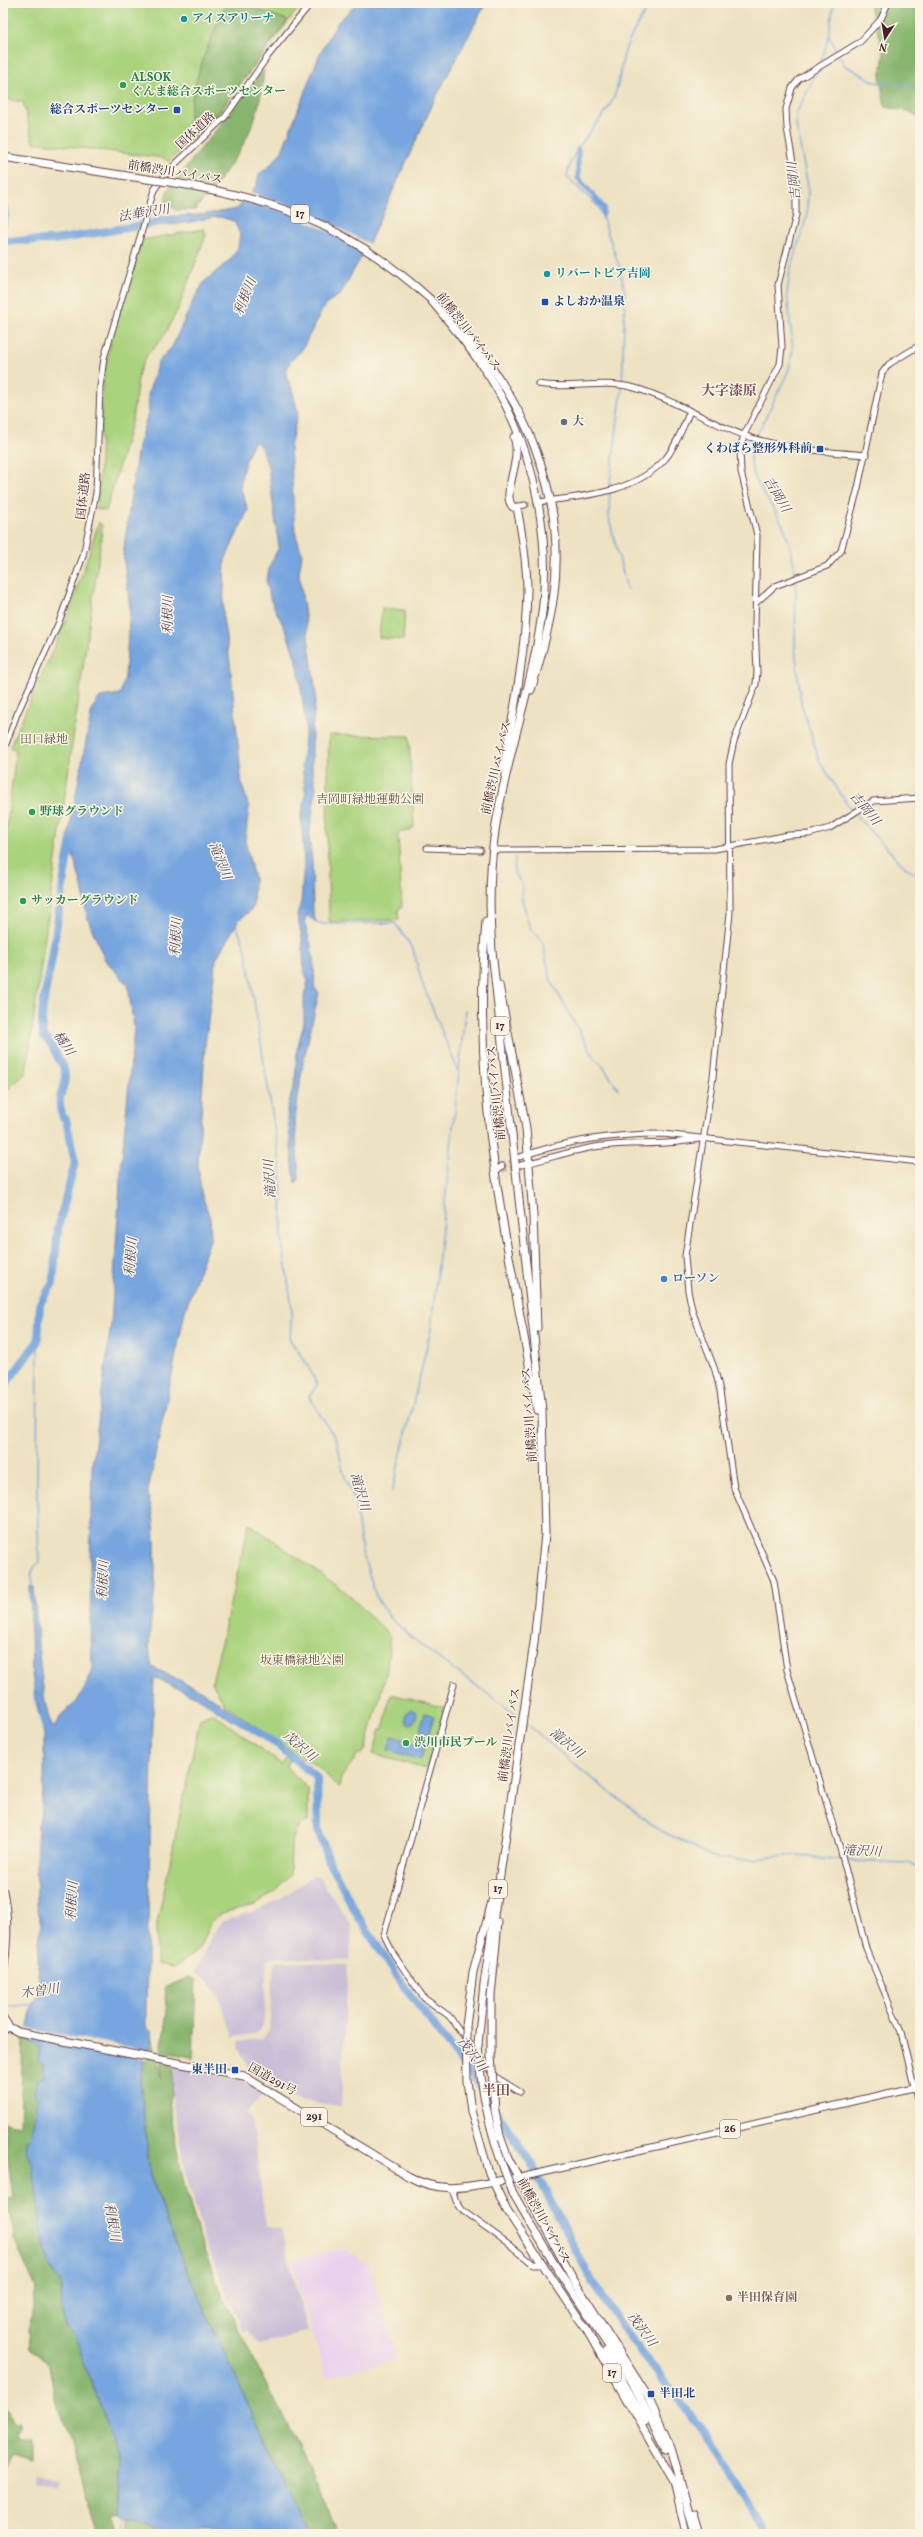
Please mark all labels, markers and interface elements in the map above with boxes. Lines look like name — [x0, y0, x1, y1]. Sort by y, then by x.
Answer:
place label: アイスアリーナ — [192, 11, 274, 27]
marker: アイスアリーナ — [179, 14, 189, 24]
north arrow — [865, 18, 905, 58]
text: N — [878, 38, 889, 54]
place label: ALSOK ぐんま総合スポーツセンター — [131, 70, 286, 100]
marker: ALSOK ぐんま総合スポーツセンター — [118, 80, 128, 90]
place label: 総合スポーツセンター — [50, 102, 169, 118]
marker: 総合スポーツセンター — [172, 105, 182, 115]
street label: 国体道路 — [173, 109, 219, 153]
street label: 前橋渋川バイパス — [126, 158, 224, 188]
water label: 吉岡川 — [784, 159, 806, 201]
water label: 法華沢川 — [117, 201, 173, 227]
road number: 17 — [291, 205, 309, 223]
place label: リバートピア吉岡 — [555, 266, 651, 282]
marker: リバートピア吉岡 — [542, 269, 552, 279]
water label: 利根川 — [230, 274, 262, 318]
street label: 前橋渋川バイパス — [432, 289, 504, 375]
place label: よしおか温泉 — [553, 294, 625, 310]
marker: よしおか温泉 — [540, 297, 550, 307]
district label: 大字漆原 — [701, 382, 757, 401]
place label: 大 — [572, 414, 584, 430]
marker: 大 — [559, 417, 569, 427]
place label: くわばら整形外科前 — [704, 441, 812, 457]
marker: くわばら整形外科前 — [815, 444, 825, 454]
street label: 国体道路 — [74, 471, 94, 521]
water label: 吉岡川 — [758, 474, 795, 518]
water label: 利根川 — [160, 594, 178, 635]
street label: 前橋渋川バイパス — [478, 720, 516, 816]
park label: 田口緑地 — [20, 732, 68, 748]
water label: 吉岡川 — [845, 788, 885, 831]
park label: 吉岡町緑地運動公園 — [316, 792, 424, 808]
place label: 野球グラウンド — [40, 804, 124, 820]
marker: 野球グラウンド — [27, 807, 37, 817]
water label: 滝沢川 — [203, 840, 235, 884]
place label: サッカーグラウンド — [31, 893, 139, 909]
marker: サッカーグラウンド — [18, 896, 28, 906]
water label: 利根川 — [167, 915, 187, 957]
road number: 17 — [491, 1017, 509, 1035]
water label: 橘川 — [48, 1028, 79, 1061]
street label: 前橋渋川バイパス — [484, 1045, 510, 1141]
water label: 滝沢川 — [261, 1157, 281, 1199]
water label: 利根川 — [121, 1235, 143, 1277]
place label: ローソン — [672, 1271, 720, 1287]
marker: ローソン — [659, 1274, 669, 1284]
street label: 前橋渋川バイパス — [519, 1367, 541, 1463]
water label: 滝沢川 — [345, 1471, 374, 1515]
water label: 利根川 — [94, 1558, 114, 1600]
park label: 坂東橋緑地公園 — [260, 1653, 344, 1669]
street label: 前橋渋川バイパス — [495, 1686, 525, 1784]
water label: 滝沢川 — [545, 1725, 588, 1765]
water label: 茂沢川 — [278, 1728, 321, 1768]
place label: 渋川市民プール — [414, 1735, 497, 1751]
marker: 渋川市民プール — [401, 1738, 411, 1748]
water label: 滝沢川 — [842, 1842, 884, 1862]
water label: 利根川 — [63, 1879, 83, 1921]
road number: 17 — [489, 1880, 507, 1898]
water label: 木曽川 — [19, 1980, 63, 2004]
water label: 茂沢川 — [452, 2034, 491, 2078]
street label: 国道291号 — [245, 2060, 299, 2100]
place label: 東半田 — [191, 2062, 227, 2078]
marker: 東半田 — [230, 2065, 240, 2075]
district label: 半田 — [482, 2082, 510, 2101]
road number: 291 — [301, 2108, 327, 2126]
road number: 26 — [720, 2120, 740, 2138]
street label: 前橋渋川バイパス — [513, 2175, 573, 2267]
water label: 利根川 — [99, 2201, 124, 2245]
place label: 半田保育園 — [737, 2290, 797, 2306]
marker: 半田保育園 — [724, 2293, 734, 2303]
water label: 茂沢川 — [622, 2309, 661, 2353]
road number: 17 — [603, 2364, 621, 2382]
place label: 半田北 — [659, 2386, 695, 2402]
marker: 半田北 — [646, 2389, 656, 2399]

